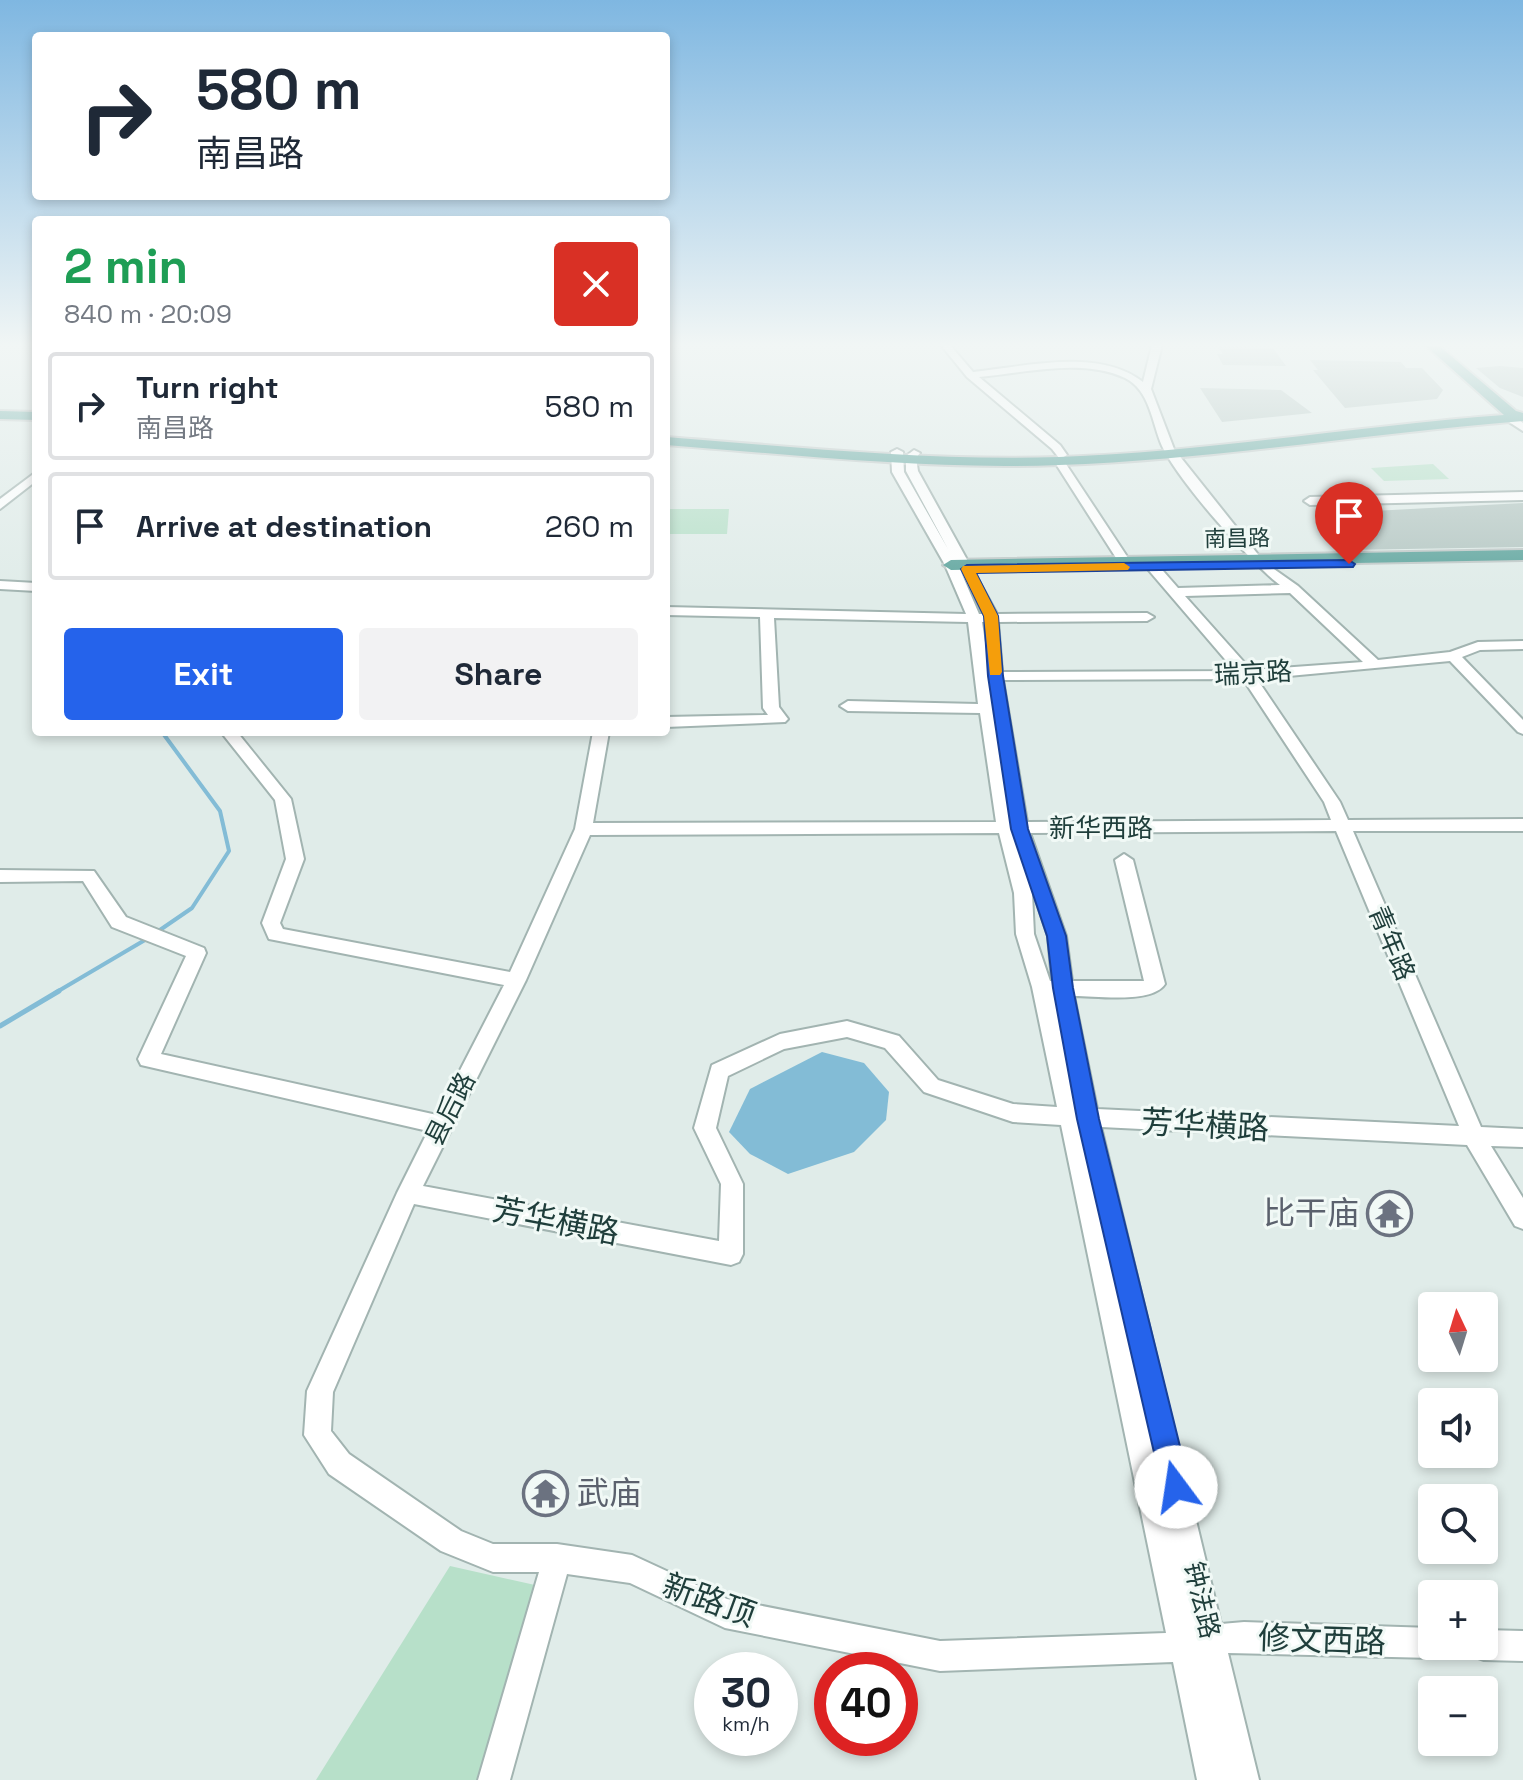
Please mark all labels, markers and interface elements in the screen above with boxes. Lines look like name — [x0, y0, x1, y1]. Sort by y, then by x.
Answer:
text: 580 m — [196, 54, 362, 125]
icon: right — [64, 64, 168, 168]
text: 南昌路 — [196, 131, 304, 177]
text: 2 min — [64, 236, 188, 297]
button: close — [554, 242, 638, 326]
text: 840 m · 20:09 — [64, 297, 232, 331]
text: Turn right — [136, 368, 279, 407]
icon: right — [68, 384, 112, 428]
text: 580 m — [545, 387, 634, 426]
text: 南昌路 — [136, 411, 214, 445]
pin — [1315, 482, 1383, 564]
icon: arrive — [1327, 494, 1371, 538]
icon: arrive — [68, 504, 112, 548]
text: Arrive at destination — [136, 507, 432, 546]
text: 260 m — [545, 507, 634, 546]
street label: 南昌路 — [1204, 523, 1270, 553]
button: Exit — [64, 628, 343, 720]
button: Share — [359, 628, 638, 720]
street label: 瑞京路 — [1213, 654, 1293, 692]
street label: 新华西路 — [1049, 811, 1153, 845]
street label: 青年路 — [1361, 900, 1423, 986]
street label: 县后路 — [417, 1067, 483, 1151]
street label: 芳华横路 — [1140, 1102, 1270, 1148]
street label: 芳华横路 — [489, 1189, 623, 1253]
temple icon: 比干庙 — [1366, 1189, 1414, 1237]
place label: 比干庙 — [1263, 1193, 1359, 1233]
north arrow — [1418, 1292, 1498, 1372]
map controls — [1418, 1292, 1498, 1756]
button: sound — [1418, 1388, 1498, 1468]
position arrow — [1134, 1445, 1218, 1529]
temple icon: 武庙 — [522, 1469, 570, 1517]
place label: 武庙 — [577, 1473, 641, 1513]
button: search — [1418, 1484, 1498, 1564]
street label: 钟法路 — [1177, 1558, 1227, 1642]
street label: 新路顶 — [657, 1565, 761, 1635]
button: + — [1418, 1580, 1498, 1660]
street label: 修文西路 — [1257, 1618, 1387, 1662]
speed limit sign: 40 — [814, 1652, 918, 1756]
text: 30 — [721, 1668, 771, 1719]
button: − — [1418, 1676, 1498, 1756]
text: km/h — [722, 1711, 770, 1737]

